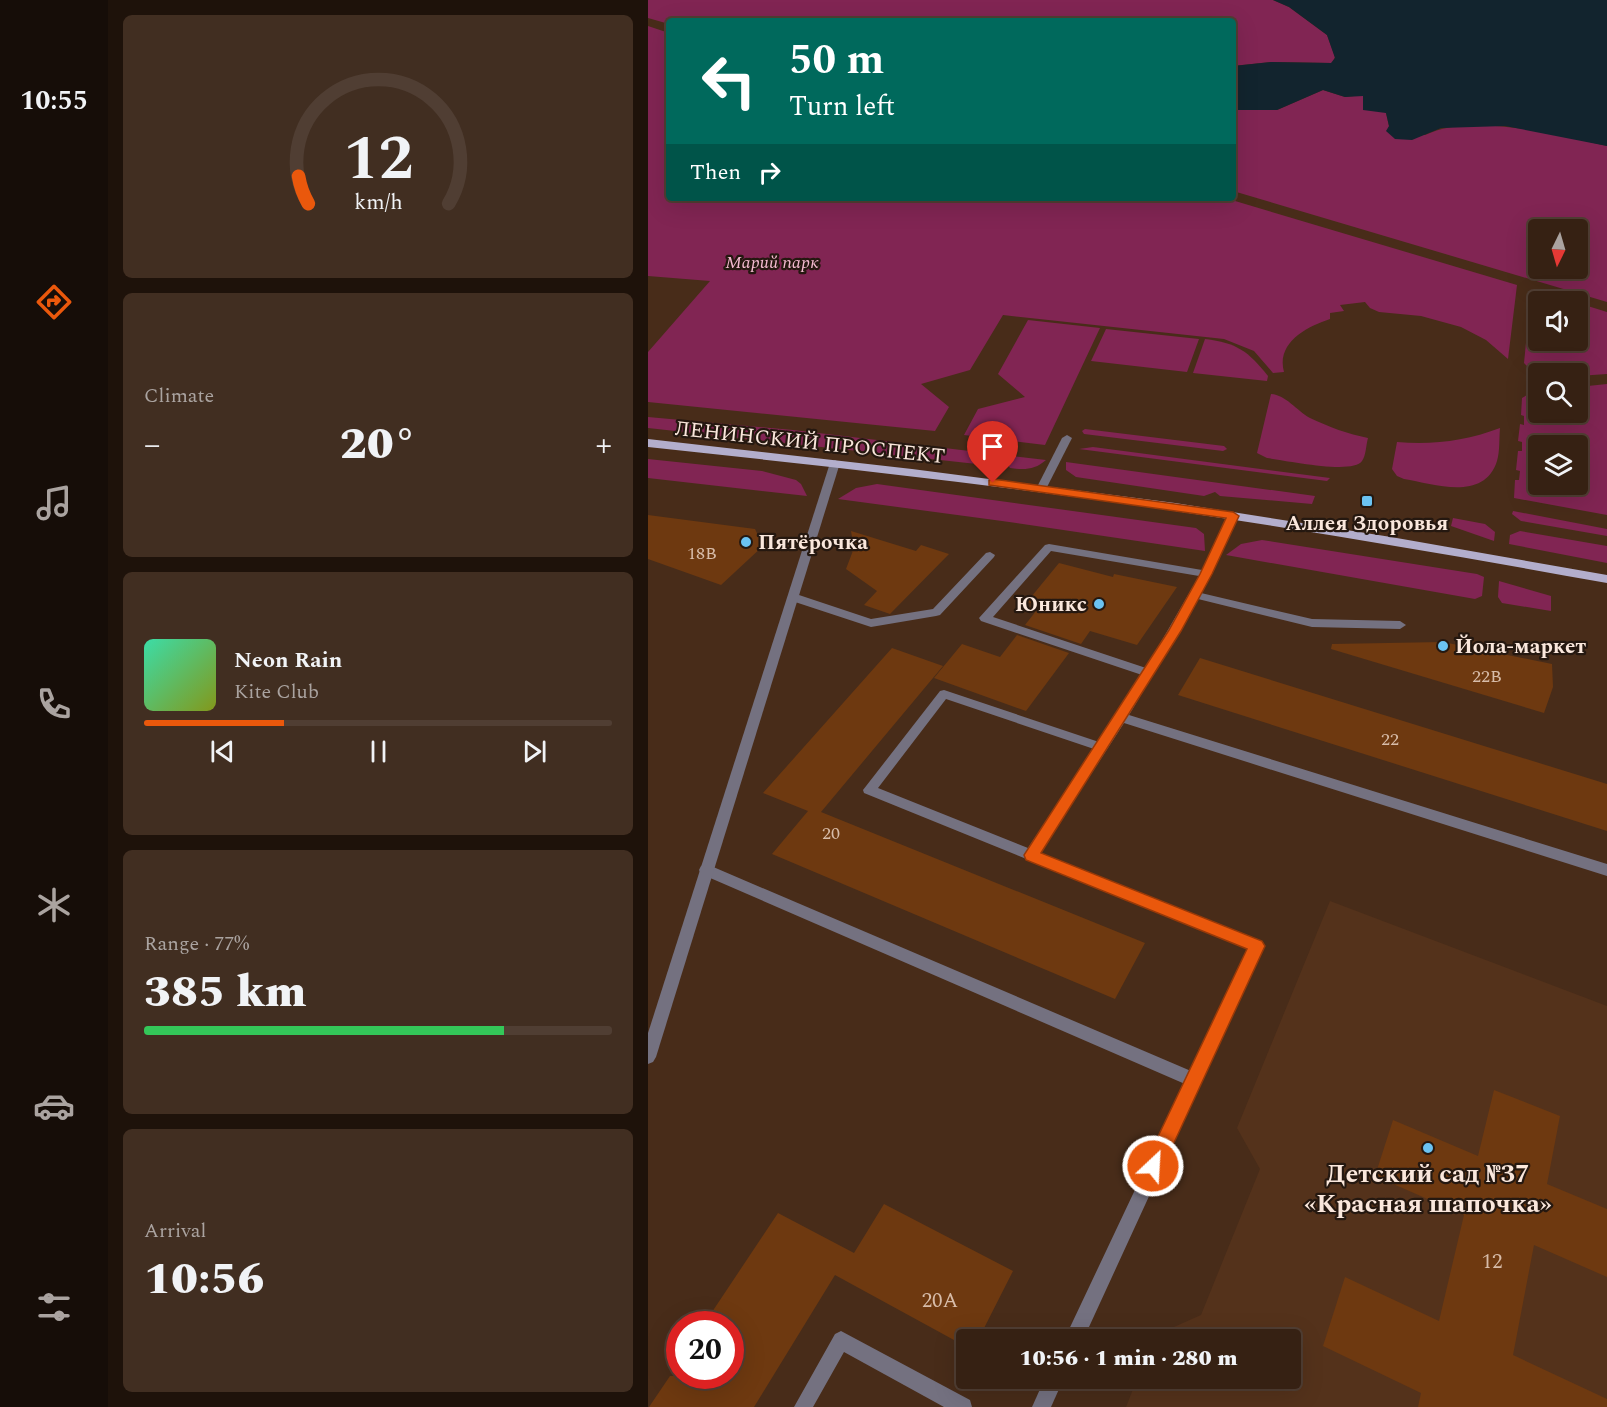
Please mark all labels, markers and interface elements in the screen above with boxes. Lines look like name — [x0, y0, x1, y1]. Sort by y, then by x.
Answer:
text: 50 m — [789, 29, 884, 92]
icon: left — [690, 42, 768, 120]
text: 10:55 — [20, 80, 88, 122]
text: Turn left — [789, 86, 895, 128]
text: 12 — [343, 112, 413, 207]
text: Then — [690, 156, 741, 189]
icon: right — [753, 156, 786, 189]
text: km/h — [354, 186, 402, 219]
north arrow — [1528, 219, 1588, 279]
map controls — [1528, 219, 1588, 495]
park label: Марий парк — [725, 249, 819, 276]
icon: directions — [33, 281, 75, 323]
button: sound — [1528, 291, 1588, 351]
button: search — [1528, 363, 1588, 423]
text: Climate — [144, 381, 214, 411]
text: 20° — [340, 410, 416, 479]
street label: ЛЕНИНСКИЙ ПРОСПЕКТ — [673, 413, 947, 473]
text: − — [144, 420, 161, 470]
text: + — [595, 420, 612, 470]
pin — [967, 421, 1018, 483]
icon: arrive — [976, 430, 1009, 463]
button: layers — [1528, 435, 1588, 495]
icon: music — [33, 482, 75, 524]
marker: Аллея Здоровья — [1360, 494, 1374, 508]
place label: Аллея Здоровья — [1286, 508, 1448, 540]
place label: Пятёрочка — [758, 527, 868, 559]
marker: Пятёрочка — [739, 535, 753, 549]
house number: 18В — [687, 540, 717, 567]
place label: Юникс — [1015, 589, 1087, 621]
marker: Юникс — [1092, 597, 1106, 611]
place label: Йола-маркет — [1455, 631, 1587, 663]
marker: Йола-маркет — [1436, 639, 1450, 653]
text: Neon Rain — [234, 644, 342, 677]
house number: 22В — [1472, 663, 1502, 690]
text: Kite Club — [234, 677, 319, 707]
icon: phone — [33, 683, 75, 725]
house number: 22 — [1381, 726, 1399, 753]
icon: previous — [206, 735, 239, 768]
icon: pause — [362, 735, 395, 768]
icon: next — [518, 735, 551, 768]
house number: 20 — [822, 820, 840, 847]
icon: climate — [33, 884, 75, 926]
text: Range · 77% — [144, 929, 249, 959]
text: 385 km — [144, 958, 306, 1027]
icon: car — [33, 1085, 75, 1127]
position arrow — [1121, 1134, 1185, 1198]
marker: Детский сад №37 «Красная шапочка» — [1421, 1141, 1435, 1155]
place label: Детский сад №37 «Красная шапочка» — [1304, 1154, 1552, 1224]
text: Arrival — [144, 1216, 206, 1246]
text: 10:56 — [144, 1245, 265, 1314]
house number: 12 — [1482, 1246, 1503, 1278]
house number: 20А — [922, 1285, 959, 1317]
icon: filters — [33, 1286, 75, 1328]
speed limit sign: 20 — [666, 1311, 744, 1389]
text: 10:56 · 1 min · 280 m — [1019, 1342, 1238, 1375]

